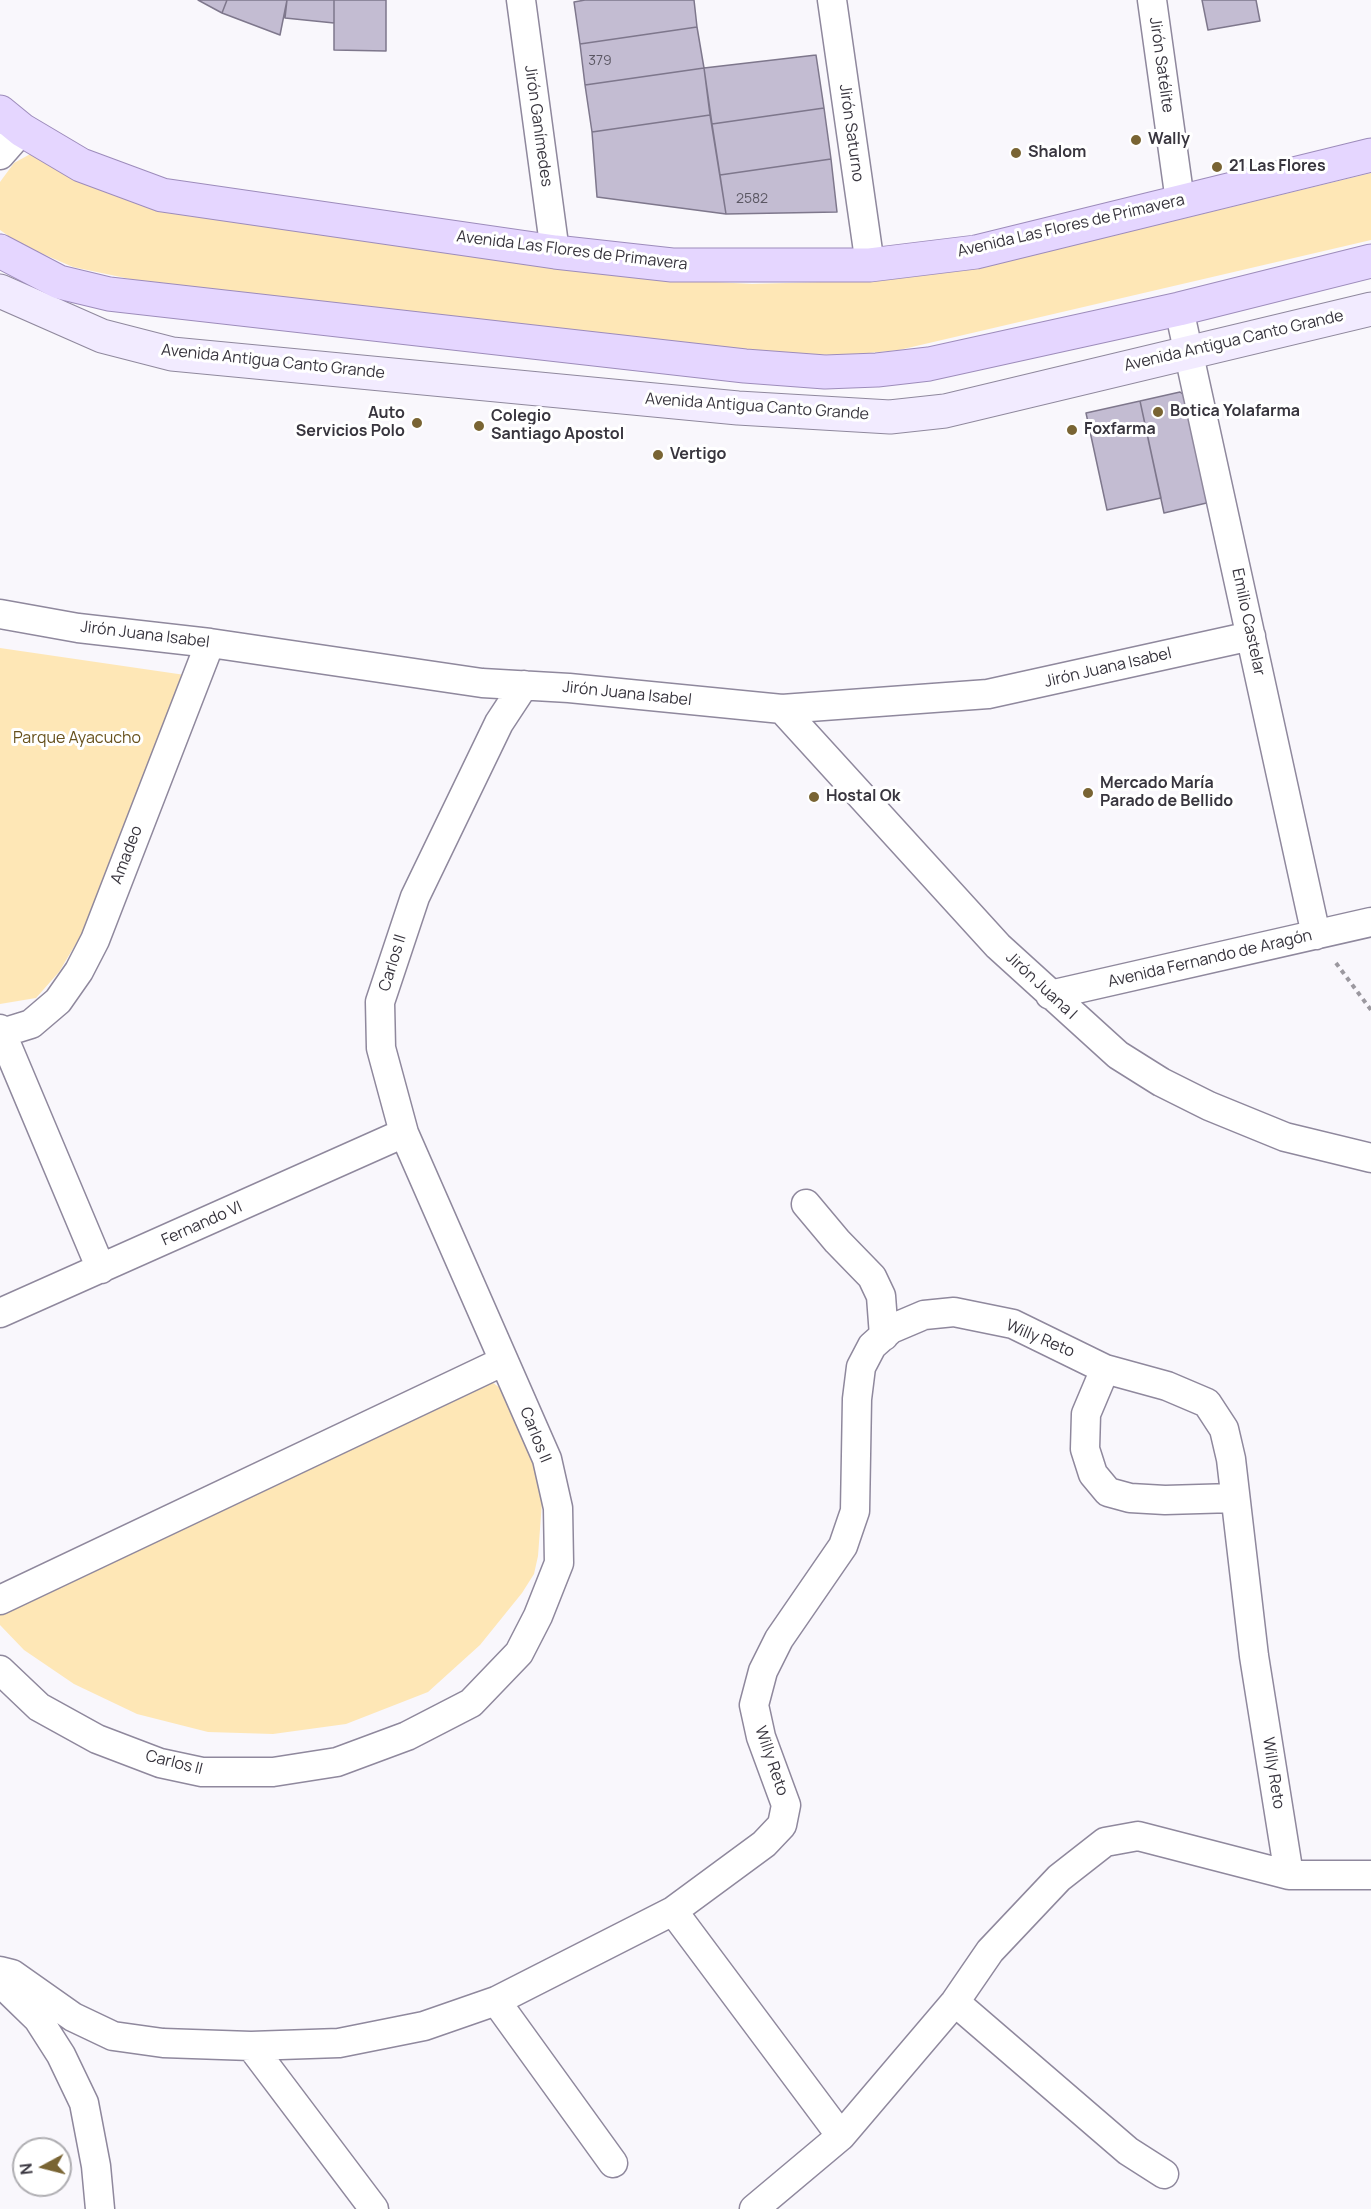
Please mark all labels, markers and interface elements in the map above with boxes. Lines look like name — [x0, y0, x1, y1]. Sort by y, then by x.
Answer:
street label: Jirón Satélite — [1145, 16, 1177, 114]
house number: 379 — [588, 53, 612, 69]
street label: Jirón Ganímedes — [520, 64, 556, 188]
street label: Jirón Saturno — [835, 83, 867, 183]
place label: Wally — [1148, 130, 1190, 150]
marker: Wally — [1129, 133, 1143, 147]
place label: Shalom — [1028, 143, 1087, 163]
marker: Shalom — [1009, 146, 1023, 160]
place label: 21 Las Flores — [1229, 157, 1326, 177]
marker: 21 Las Flores — [1210, 160, 1224, 174]
street label: Avenida Las Flores de Primavera — [956, 190, 1186, 262]
house number: 2582 — [736, 191, 768, 207]
street label: Avenida Las Flores de Primavera — [455, 227, 689, 275]
street label: Avenida Antigua Canto Grande — [1122, 306, 1346, 376]
street label: Avenida Antigua Canto Grande — [160, 341, 386, 383]
street label: Avenida Antigua Canto Grande — [644, 390, 870, 424]
place label: Botica Yolafarma — [1170, 402, 1300, 422]
place label: Auto Servicios Polo — [296, 404, 405, 442]
marker: Botica Yolafarma — [1151, 405, 1165, 419]
place label: Colegio Santiago Apostol — [491, 407, 624, 445]
marker: Auto Servicios Polo — [410, 416, 424, 430]
marker: Colegio Santiago Apostol — [472, 419, 486, 433]
place label: Foxfarma — [1084, 420, 1156, 440]
marker: Foxfarma — [1065, 423, 1079, 437]
place label: Vertigo — [670, 445, 726, 465]
marker: Vertigo — [651, 448, 665, 462]
street label: Emilio Castelar — [1227, 567, 1269, 677]
street label: Jirón Juana Isabel — [79, 618, 211, 652]
street label: Jirón Juana Isabel — [1043, 644, 1173, 692]
street label: Jirón Juana Isabel — [561, 678, 693, 710]
park label: Parque Ayacucho — [13, 729, 141, 749]
place label: Mercado María Parado de Bellido — [1100, 774, 1233, 812]
marker: Mercado María Parado de Bellido — [1081, 786, 1095, 800]
place label: Hostal Ok — [826, 787, 900, 807]
marker: Hostal Ok — [807, 790, 821, 804]
street label: Amadeo — [107, 823, 147, 887]
street label: Avenida Fernando de Aragón — [1106, 926, 1314, 992]
street label: Carlos II — [375, 932, 411, 994]
street label: Jirón Juana I — [1002, 948, 1080, 1024]
street label: Fernando VI — [159, 1198, 245, 1250]
street label: Willy Reto — [1003, 1316, 1077, 1362]
street label: Carlos II — [515, 1404, 555, 1466]
street label: Willy Reto — [750, 1724, 792, 1798]
street label: Willy Reto — [1258, 1736, 1288, 1810]
street label: Carlos II — [143, 1747, 205, 1779]
north arrow — [12, 2137, 72, 2197]
text: N — [15, 2162, 38, 2176]

